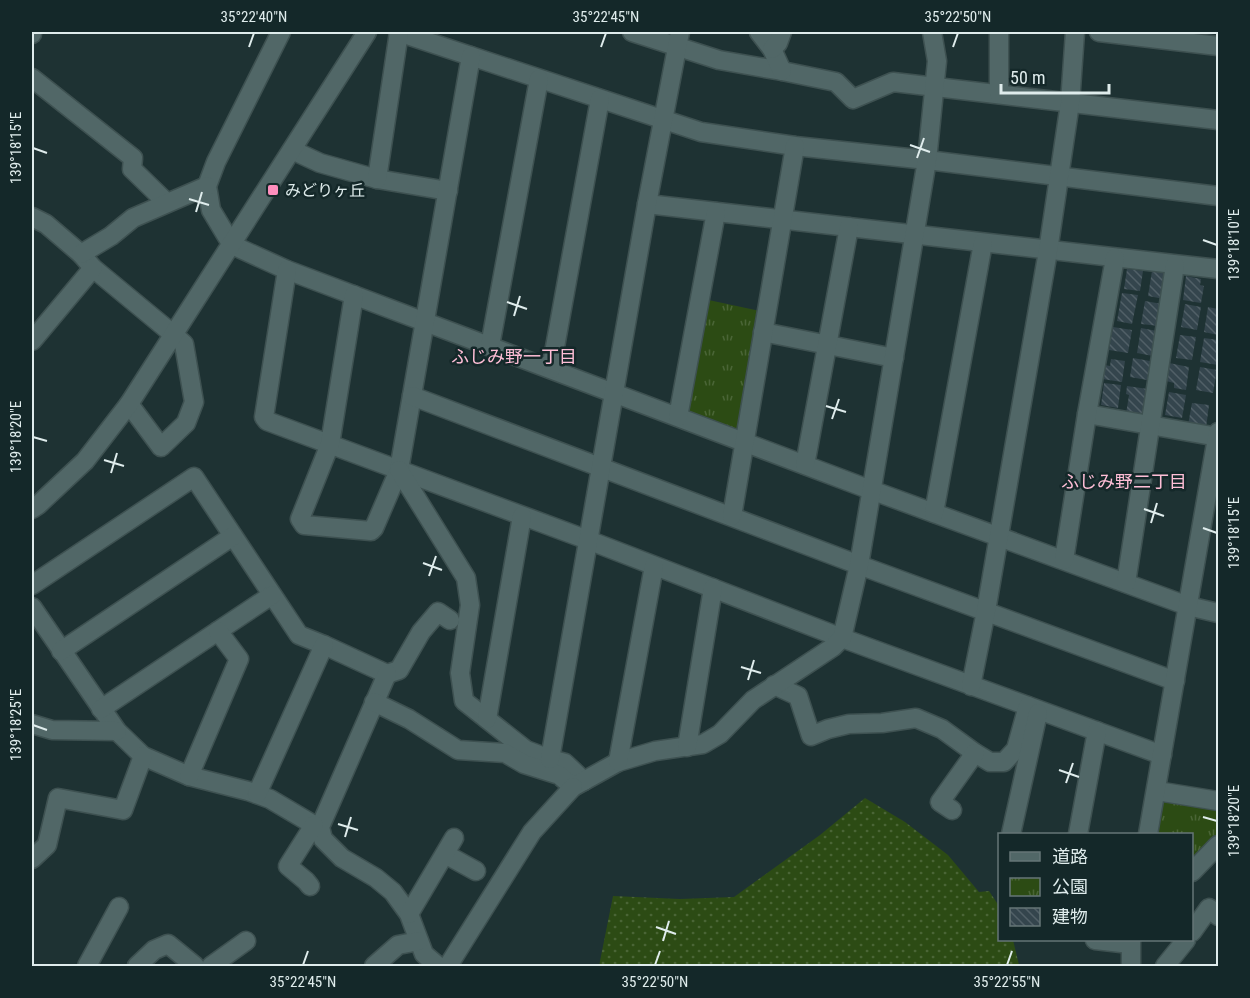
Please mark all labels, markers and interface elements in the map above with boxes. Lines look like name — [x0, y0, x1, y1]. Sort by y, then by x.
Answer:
text: 35°22'40"N — [221, 8, 287, 26]
text: 35°22'45"N — [573, 8, 639, 26]
text: 35°22'50"N — [925, 8, 991, 26]
scale bar — [1001, 57, 1109, 95]
text: 50 m — [1010, 67, 1045, 88]
text: 139°18'15"E — [7, 112, 25, 184]
place label: みどりヶ丘 — [285, 181, 365, 200]
marker: みどりヶ丘 — [266, 183, 280, 197]
text: 139°18'10"E — [1225, 209, 1243, 281]
district label: ふじみ野一丁目 — [451, 346, 577, 367]
text: 139°18'20"E — [7, 401, 25, 473]
district label: ふじみ野二丁目 — [1061, 471, 1187, 492]
text: 139°18'15"E — [1225, 497, 1243, 569]
text: 139°18'25"E — [7, 689, 25, 761]
text: 139°18'20"E — [1225, 785, 1243, 857]
legend — [998, 833, 1193, 941]
text: 道路 — [1052, 846, 1088, 867]
text: 公園 — [1052, 876, 1088, 897]
text: 建物 — [1052, 906, 1088, 927]
text: 35°22'45"N — [270, 973, 336, 991]
text: 35°22'50"N — [622, 973, 688, 991]
text: 35°22'55"N — [974, 973, 1040, 991]

